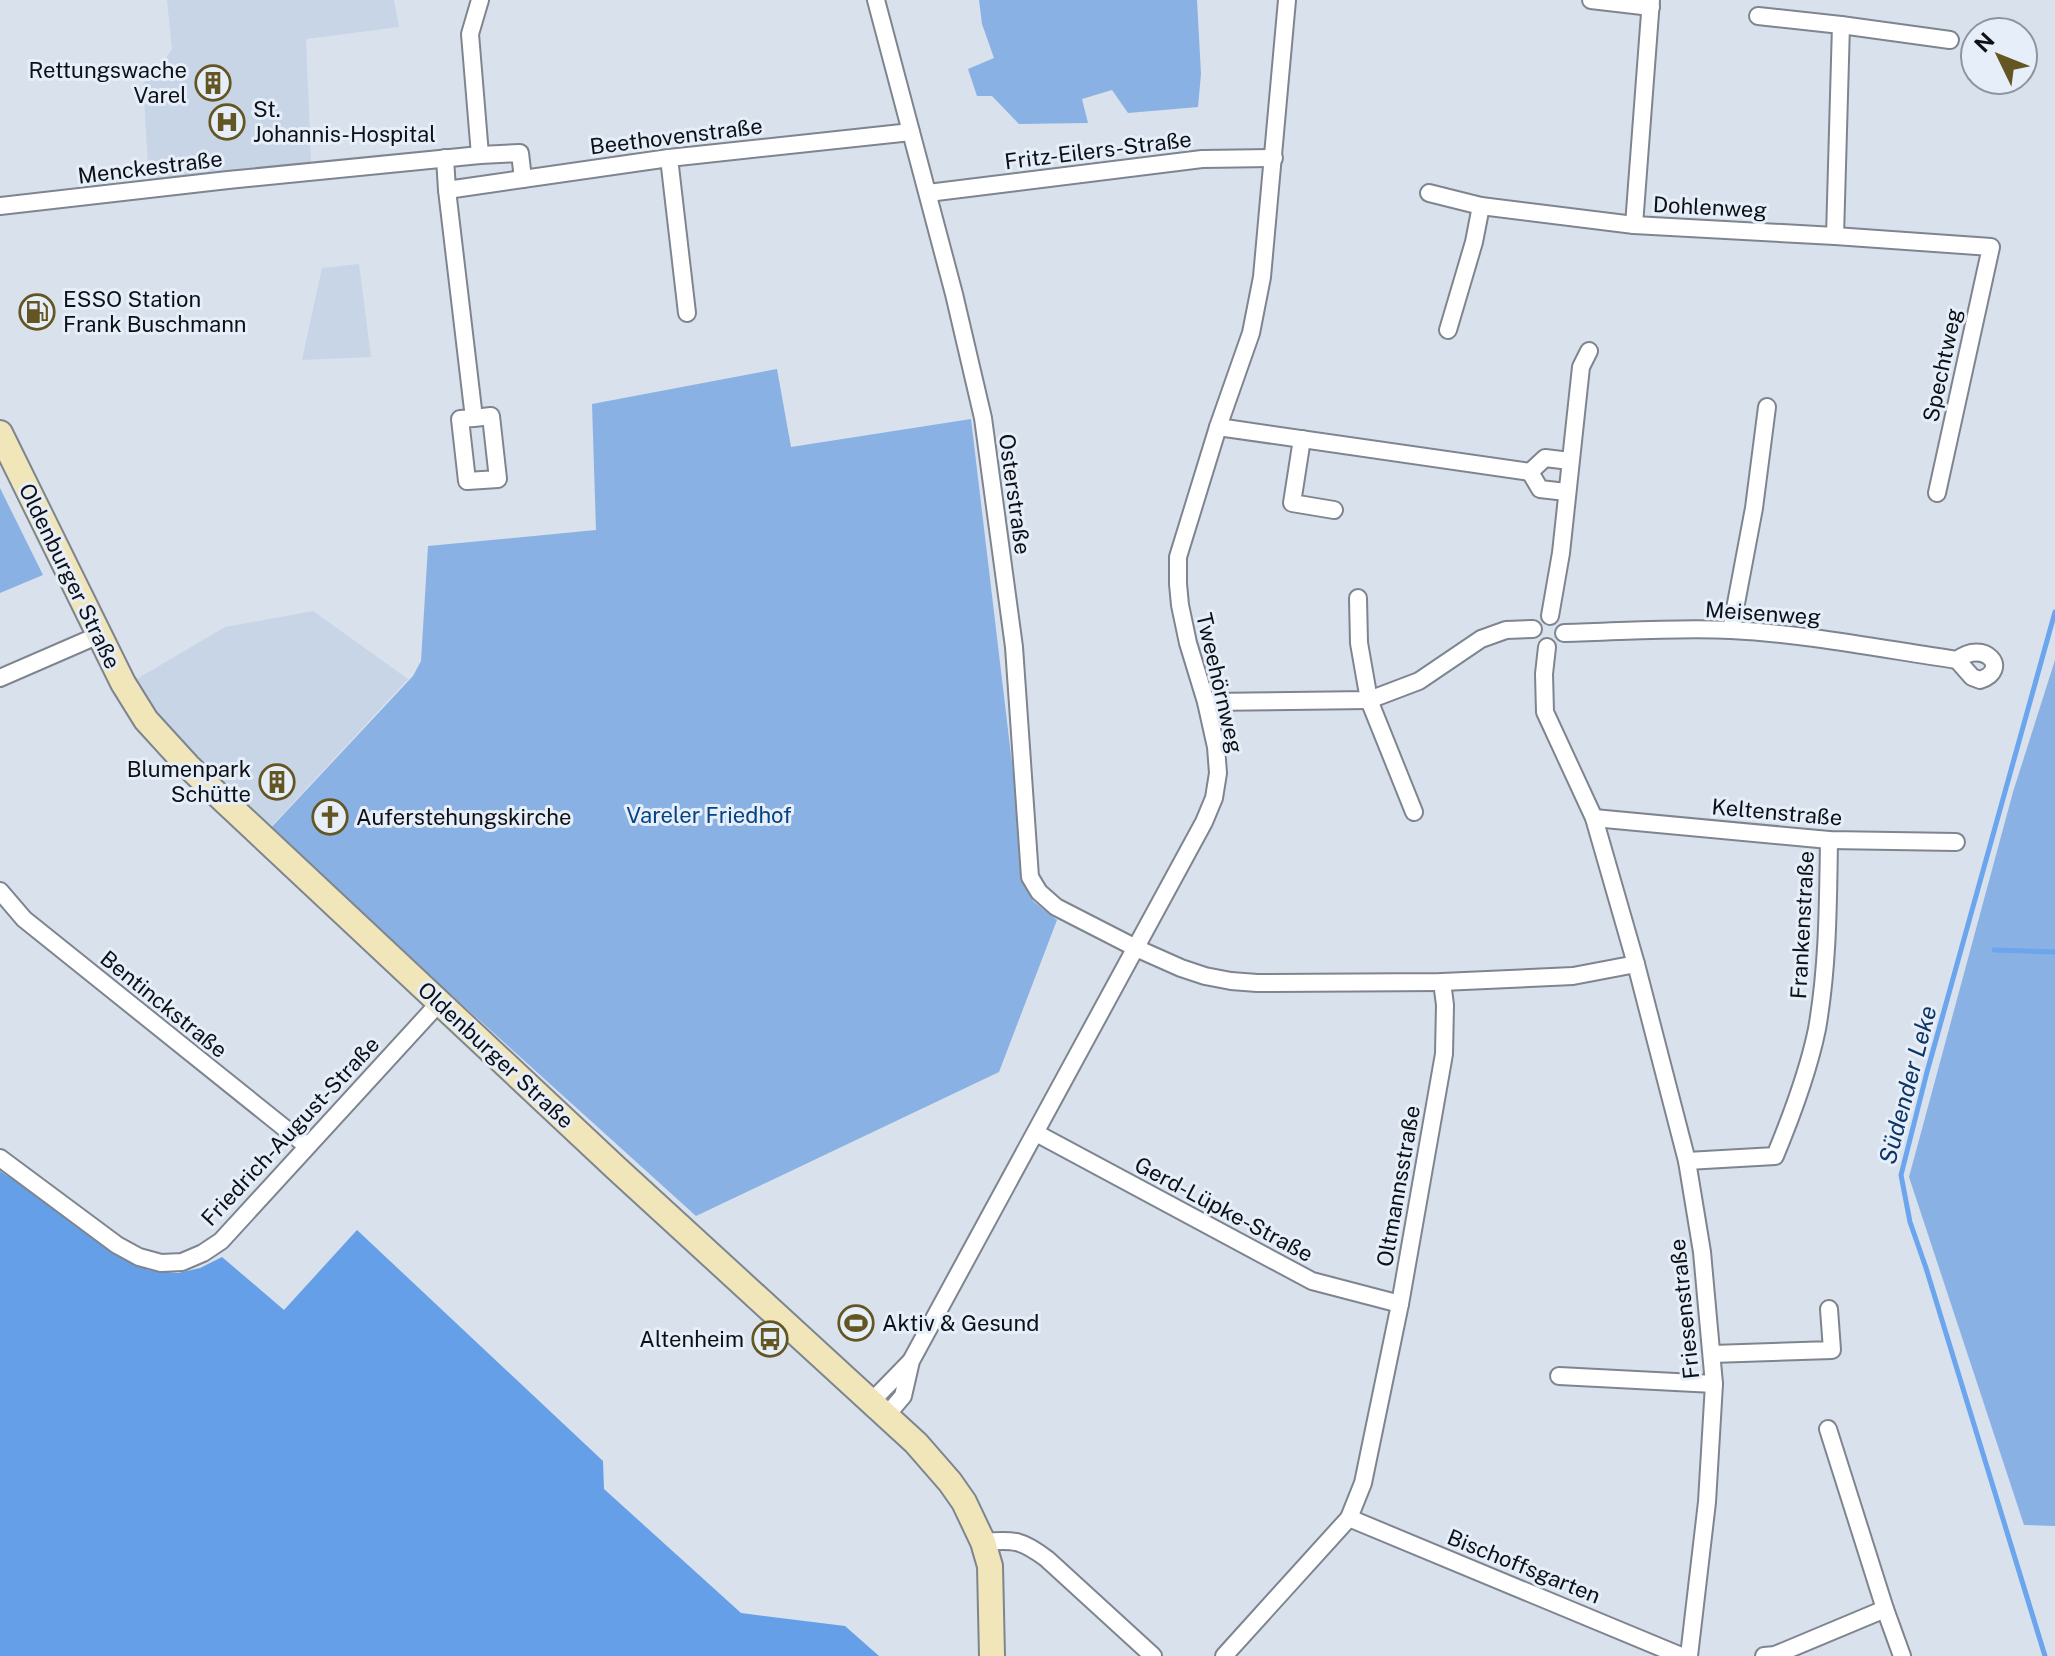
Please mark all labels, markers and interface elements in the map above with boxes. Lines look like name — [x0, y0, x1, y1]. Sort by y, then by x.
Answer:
north arrow — [1959, 16, 2039, 96]
text: N — [1969, 27, 2000, 58]
place label: Rettungswache Varel — [29, 57, 187, 108]
building icon: Rettungswache Varel — [194, 64, 232, 102]
place label: St. Johannis-Hospital — [253, 96, 436, 147]
hospital icon: St. Johannis-Hospital — [208, 103, 246, 141]
street label: Beethovenstraße — [588, 113, 764, 159]
street label: Fritz-Eilers-Straße — [1003, 126, 1193, 174]
street label: Menckestraße — [76, 145, 224, 189]
street label: Dohlenweg — [1652, 191, 1768, 223]
place label: ESSO Station Frank Buschmann — [63, 286, 247, 337]
fuel station icon: ESSO Station Frank Buschmann — [18, 293, 56, 331]
street label: Spechtweg — [1917, 306, 1967, 424]
street label: Osterstraße — [994, 432, 1036, 556]
street label: Oldenburger Straße — [14, 479, 126, 673]
street label: Meisenweg — [1704, 596, 1822, 630]
street label: Tweehörnweg — [1191, 610, 1249, 756]
place label: Blumenpark Schütte — [127, 756, 251, 807]
building icon: Blumenpark Schütte — [258, 763, 296, 801]
street label: Keltenstraße — [1711, 793, 1843, 831]
church icon: Auferstehungskirche — [311, 798, 349, 836]
park label: Vareler Friedhof — [626, 802, 792, 828]
place label: Auferstehungskirche — [356, 804, 571, 830]
street label: Frankenstraße — [1785, 850, 1819, 1000]
street label: Bentinckstraße — [95, 945, 233, 1063]
street label: Oldenburger Straße — [413, 976, 579, 1134]
water label: Südender Leke — [1872, 1003, 1942, 1167]
street label: Friedrich-August-Straße — [196, 1031, 384, 1231]
street label: Oltmannsstraße — [1371, 1103, 1425, 1269]
street label: Gerd-Lüpke-Straße — [1130, 1151, 1318, 1267]
street label: Friesenstraße — [1664, 1238, 1704, 1380]
sports icon: Aktiv & Gesund — [837, 1304, 875, 1342]
place label: Aktiv & Gesund — [882, 1310, 1039, 1336]
bus stop icon: Altenheim — [751, 1320, 789, 1358]
place label: Altenheim — [639, 1326, 744, 1352]
street label: Bischoffsgarten — [1444, 1523, 1604, 1609]

